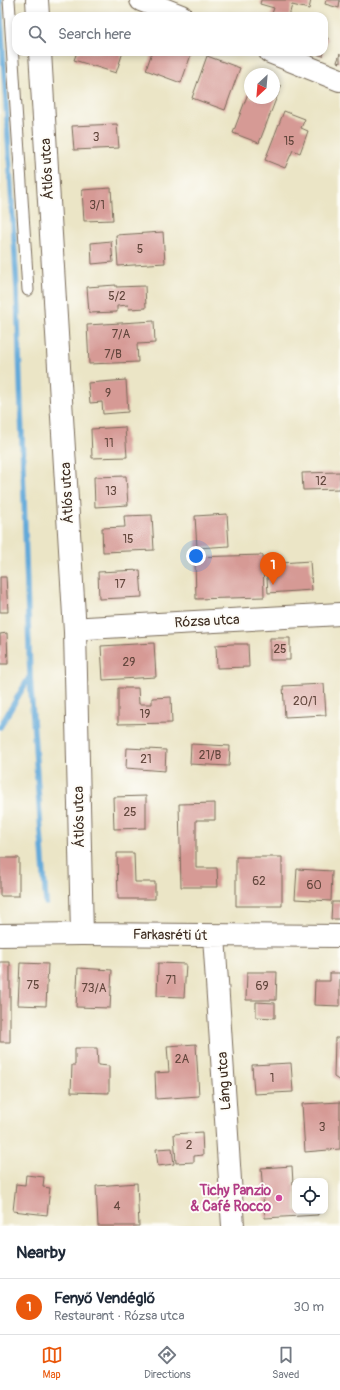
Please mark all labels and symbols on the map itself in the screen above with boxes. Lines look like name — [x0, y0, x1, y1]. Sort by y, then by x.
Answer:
north arrow — [244, 68, 280, 104]
house number: 3 — [93, 130, 100, 145]
house number: 15 — [283, 134, 295, 149]
street label: Átlós utca — [36, 138, 57, 200]
house number: 3/1 — [89, 198, 105, 213]
house number: 5 — [137, 242, 143, 257]
house number: 5/2 — [108, 289, 126, 304]
house number: 7/A — [112, 327, 130, 342]
house number: 7/B — [104, 347, 122, 362]
house number: 9 — [105, 386, 111, 401]
house number: 11 — [104, 436, 114, 451]
street label: Átlós utca — [56, 462, 77, 524]
house number: 12 — [315, 474, 327, 489]
house number: 13 — [105, 484, 117, 499]
house number: 15 — [122, 532, 134, 547]
your location — [186, 546, 206, 566]
pin: 1 — [260, 552, 286, 585]
house number: 17 — [114, 577, 126, 592]
street label: Rózsa utca — [174, 611, 240, 631]
house number: 25 — [273, 642, 287, 657]
house number: 29 — [123, 655, 135, 670]
house number: 20/1 — [293, 694, 317, 709]
house number: 19 — [140, 707, 150, 722]
house number: 21/B — [199, 748, 221, 763]
house number: 21 — [140, 752, 152, 767]
street label: Átlós utca — [69, 786, 88, 848]
house number: 25 — [123, 805, 137, 820]
house number: 62 — [252, 874, 266, 889]
house number: 60 — [306, 878, 322, 893]
street label: Farkasréti út — [133, 926, 208, 944]
house number: 71 — [165, 973, 177, 988]
house number: 75 — [27, 978, 39, 993]
house number: 69 — [255, 979, 269, 994]
house number: 73/A — [81, 981, 107, 996]
street label: Láng utca — [213, 1051, 235, 1111]
house number: 2A — [175, 1052, 189, 1067]
house number: 1 — [270, 1071, 274, 1086]
house number: 3 — [319, 1120, 326, 1135]
house number: 2 — [186, 1138, 193, 1153]
place label: Tichy Panzio & Café Rocco — [191, 1182, 271, 1215]
marker: Tichy Panzio & Café Rocco — [274, 1193, 284, 1203]
house number: 4 — [114, 1199, 121, 1214]

